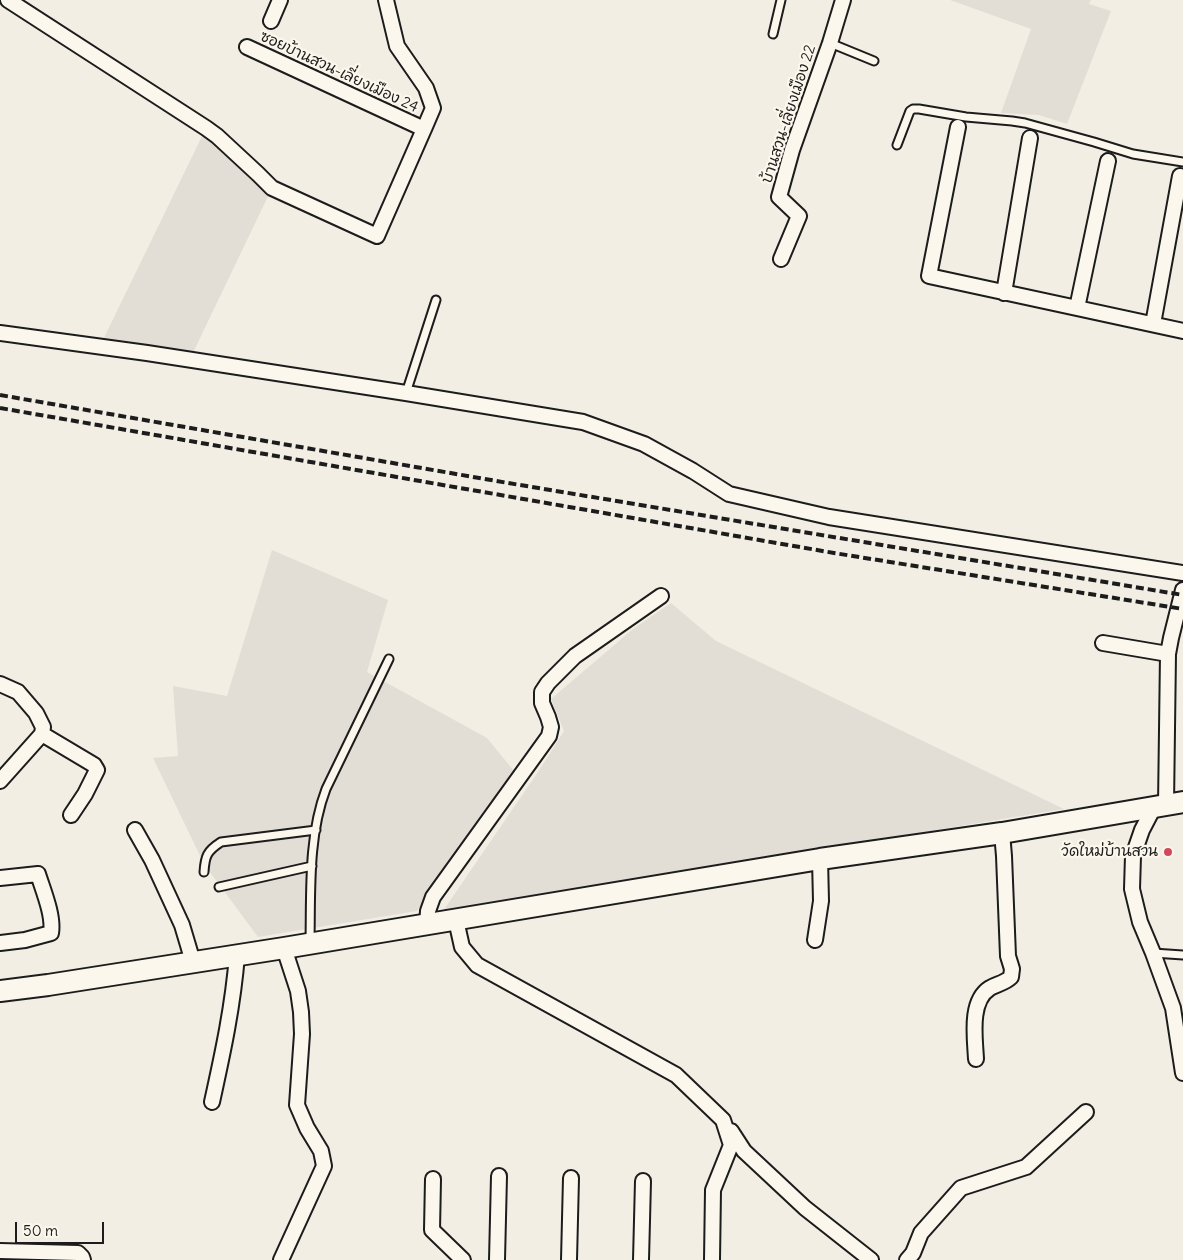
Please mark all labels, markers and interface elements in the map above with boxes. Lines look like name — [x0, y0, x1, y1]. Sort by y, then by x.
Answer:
street label: ซอยบ้านสวน-เลี่ยงเมือง 24 — [257, 27, 421, 117]
street label: บ้านสวน-เลี่ยงเมือง 22 — [758, 43, 820, 185]
place label: วัดใหม่บ้านสวน — [1061, 843, 1158, 861]
marker: วัดใหม่บ้านสวน — [1162, 846, 1174, 858]
scale bar — [18, 1212, 106, 1244]
text: 50 m — [23, 1221, 58, 1240]

